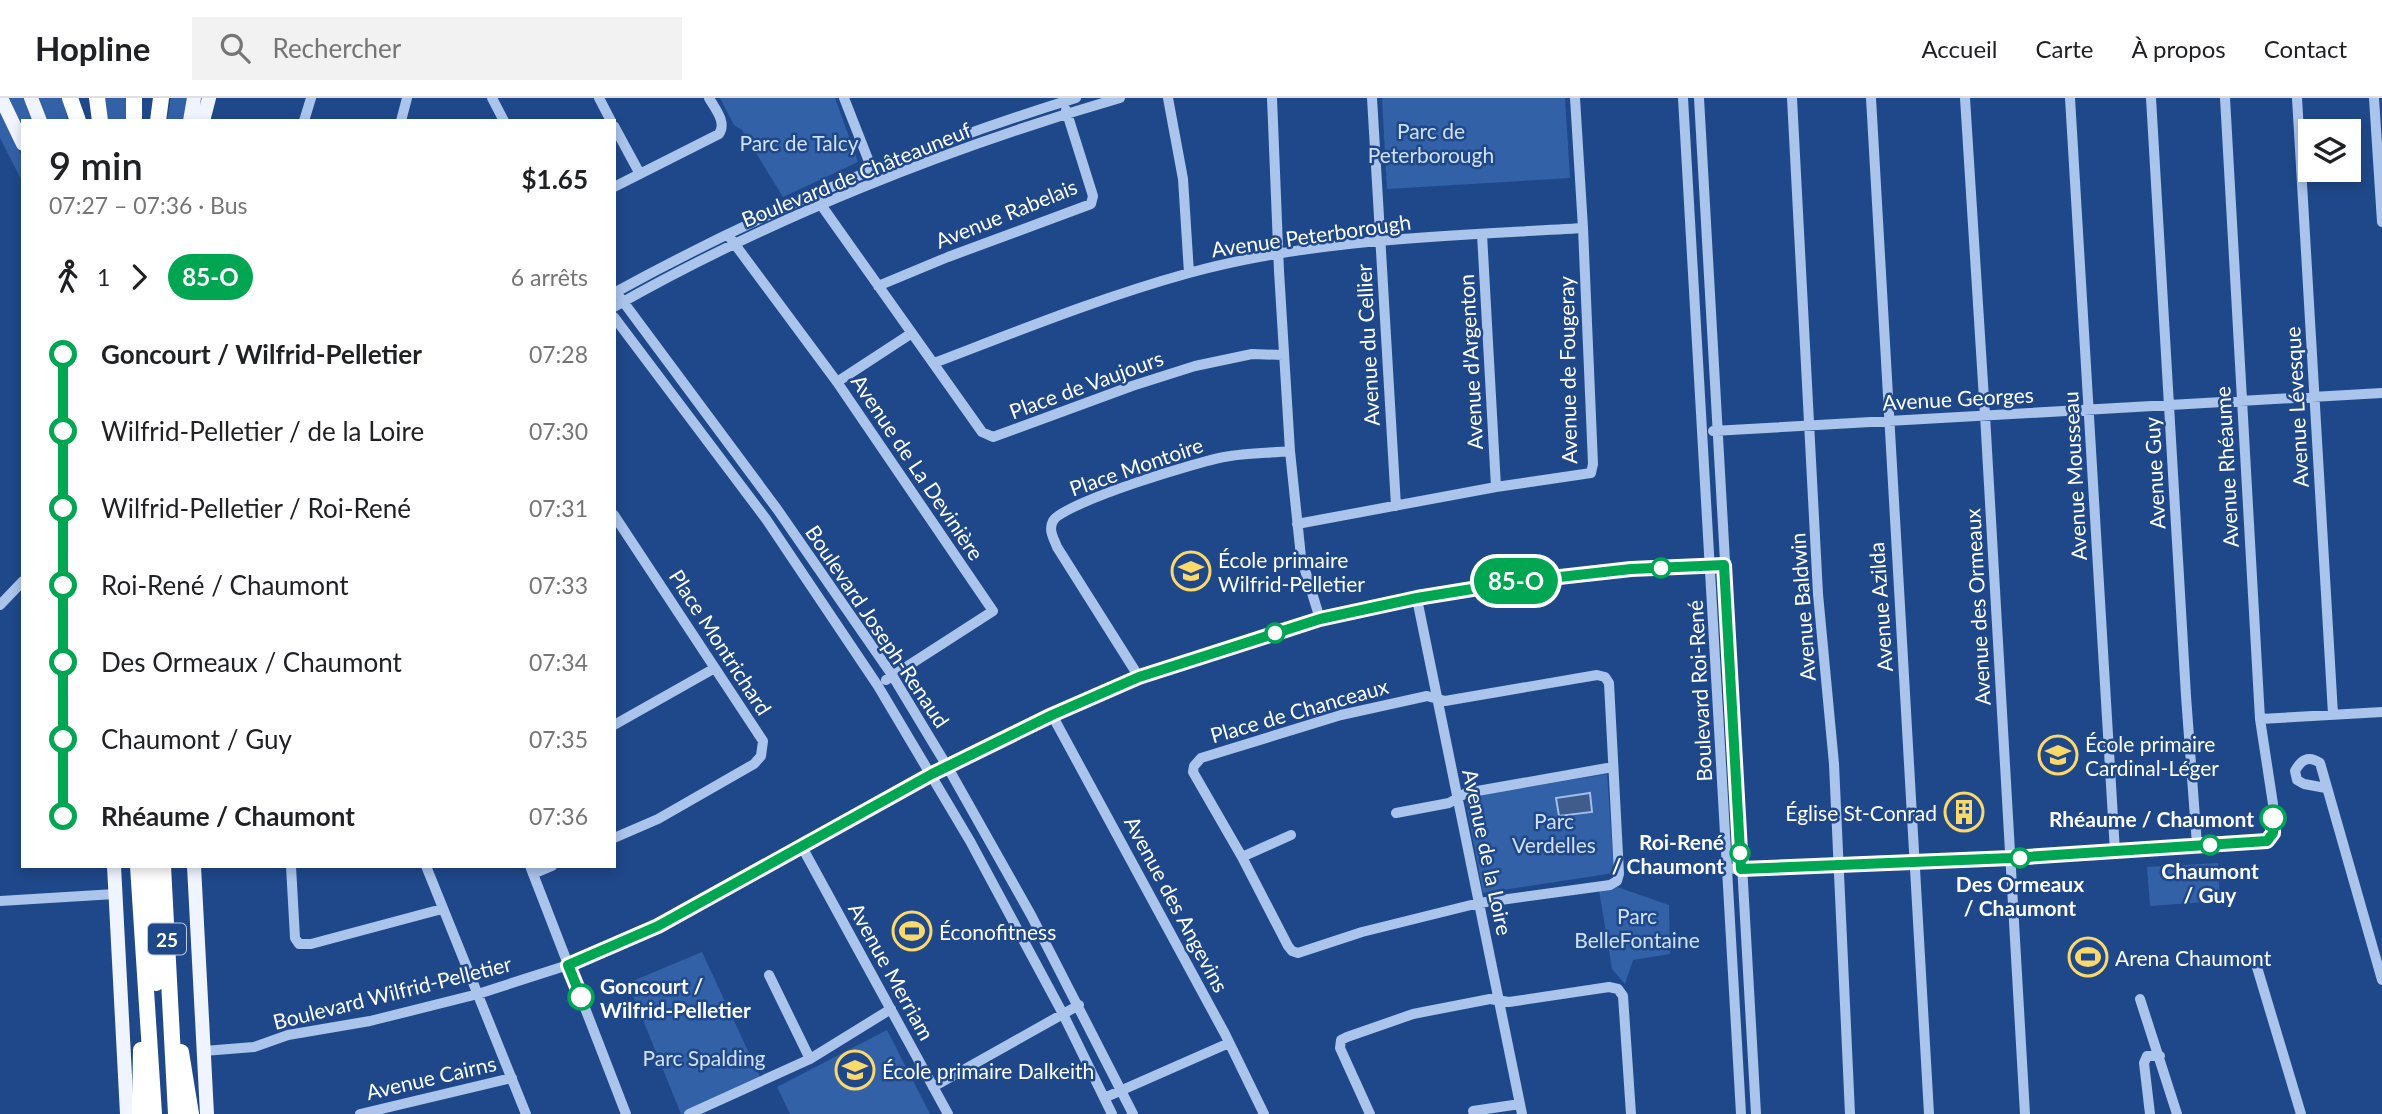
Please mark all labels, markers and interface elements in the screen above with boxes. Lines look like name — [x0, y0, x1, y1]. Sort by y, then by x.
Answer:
search box — [192, 17, 682, 80]
text: Hopline — [35, 28, 150, 68]
icon: search — [216, 29, 254, 67]
text: Rechercher — [272, 32, 401, 64]
text: Accueil — [1921, 34, 1997, 63]
text: Carte — [2035, 34, 2093, 63]
text: À propos — [2131, 34, 2226, 63]
text: Contact — [2264, 34, 2347, 63]
street label: Boulevard de Châteauneuf — [738, 116, 975, 232]
park label: Parc de Peterborough — [1368, 118, 1494, 167]
map controls — [2298, 119, 2361, 182]
button: layers — [2298, 119, 2361, 182]
park label: Parc de Talcy — [739, 130, 859, 155]
text: 9 min — [49, 142, 143, 188]
text: $1.65 — [522, 163, 588, 195]
street label: Avenue Rabelais — [931, 173, 1081, 253]
text: 07:27 – 07:36 · Bus — [49, 191, 248, 219]
street label: Avenue Peterborough — [1210, 209, 1412, 261]
icon: walk — [49, 258, 87, 296]
icon: forward — [120, 258, 158, 296]
text: 85-O — [182, 262, 239, 291]
text: 1 — [97, 263, 110, 291]
text: 6 arrêts — [511, 263, 588, 291]
street label: Avenue du Cellier — [1350, 263, 1384, 427]
street label: Avenue d'Argenton — [1453, 274, 1487, 450]
street label: Avenue de Fougeray — [1553, 276, 1581, 464]
street label: Avenue Lévesque — [2279, 326, 2313, 488]
text: Goncourt / Wilfrid-Pelletier — [101, 338, 422, 370]
text: 07:28 — [529, 340, 588, 368]
street label: Place de Vaujours — [1006, 345, 1166, 423]
street label: Avenue de La Devinière — [847, 369, 989, 565]
street label: Avenue Georges — [1882, 382, 2034, 414]
street label: Avenue Rhéaume — [2209, 386, 2243, 548]
street label: Avenue Mousseau — [2057, 391, 2091, 561]
text: Wilfrid-Pelletier / de la Loire — [101, 415, 424, 447]
street label: Avenue Guy — [2139, 416, 2169, 530]
text: 07:30 — [529, 417, 588, 445]
street label: Place Montoire — [1066, 431, 1206, 501]
text: Wilfrid-Pelletier / Roi-René — [101, 492, 411, 524]
text: 07:31 — [529, 494, 588, 522]
street label: Avenue des Ormeaux — [1959, 507, 1995, 706]
street label: Boulevard Joseph-Renaud — [801, 520, 955, 732]
street label: Avenue Baldwin — [1784, 532, 1820, 682]
street label: Avenue Azilda — [1863, 541, 1897, 673]
place label: École primaire Wilfrid-Pelletier — [1218, 547, 1365, 596]
school or university icon: École primaire Wilfrid-Pelletier — [1170, 550, 1212, 592]
line badge: 85-O — [1467, 558, 1565, 604]
unlabelled marker — [1651, 558, 1671, 578]
street label: Place Montrichard — [665, 565, 777, 719]
text: 85-O — [1488, 566, 1544, 595]
text: Roi-René / Chaumont — [101, 569, 349, 601]
text: 07:33 — [529, 571, 588, 599]
street label: Boulevard Roi-René — [1682, 600, 1716, 782]
unlabelled marker — [1265, 623, 1285, 643]
text: Des Ormeaux / Chaumont — [101, 646, 402, 678]
text: 07:34 — [529, 648, 588, 676]
street label: Place de Chanceaux — [1207, 672, 1391, 747]
text: Chaumont / Guy — [101, 723, 292, 755]
text: 07:35 — [529, 725, 588, 753]
place label: École primaire Cardinal-Léger — [2085, 731, 2219, 780]
school or university icon: École primaire Cardinal-Léger — [2037, 734, 2079, 776]
street label: Avenue de la Loire — [1458, 767, 1518, 937]
building icon: Église St-Conrad — [1943, 791, 1985, 833]
text: Rhéaume / Chaumont — [101, 800, 355, 832]
place label: Église St-Conrad — [1785, 800, 1937, 825]
text: 07:36 — [529, 802, 588, 830]
marker: Rhéaume / Chaumont — [2260, 805, 2286, 831]
place label: Rhéaume / Chaumont — [2049, 806, 2254, 831]
park label: Parc Verdelles — [1512, 808, 1596, 857]
street label: Avenue des Angevins — [1120, 812, 1234, 996]
place label: Roi-René / Chaumont — [1612, 829, 1724, 878]
marker: Chaumont / Guy — [2200, 835, 2220, 855]
marker: Roi-René / Chaumont — [1730, 843, 1750, 863]
marker: Des Ormeaux / Chaumont — [2010, 848, 2030, 868]
place label: Chaumont / Guy — [2161, 858, 2259, 907]
place label: Des Ormeaux / Chaumont — [1956, 871, 2084, 920]
street label: Avenue Merriam — [844, 898, 940, 1044]
park label: Parc BelleFontaine — [1574, 903, 1700, 952]
sports icon: Éconofitness — [891, 910, 933, 952]
place label: Éconofitness — [939, 919, 1056, 944]
road number: 25 — [148, 924, 186, 954]
sports icon: Arena Chaumont — [2067, 936, 2109, 978]
place label: Arena Chaumont — [2115, 945, 2272, 970]
street label: Boulevard Wilfrid-Pelletier — [270, 950, 514, 1034]
place label: Goncourt / Wilfrid-Pelletier — [600, 973, 751, 1022]
marker: Goncourt / Wilfrid-Pelletier — [568, 984, 594, 1010]
park label: Parc Spalding — [642, 1045, 766, 1070]
school or university icon: École primaire Dalkeith — [834, 1049, 876, 1091]
street label: Avenue Cairns — [363, 1050, 499, 1104]
place label: École primaire Dalkeith — [882, 1058, 1094, 1083]

